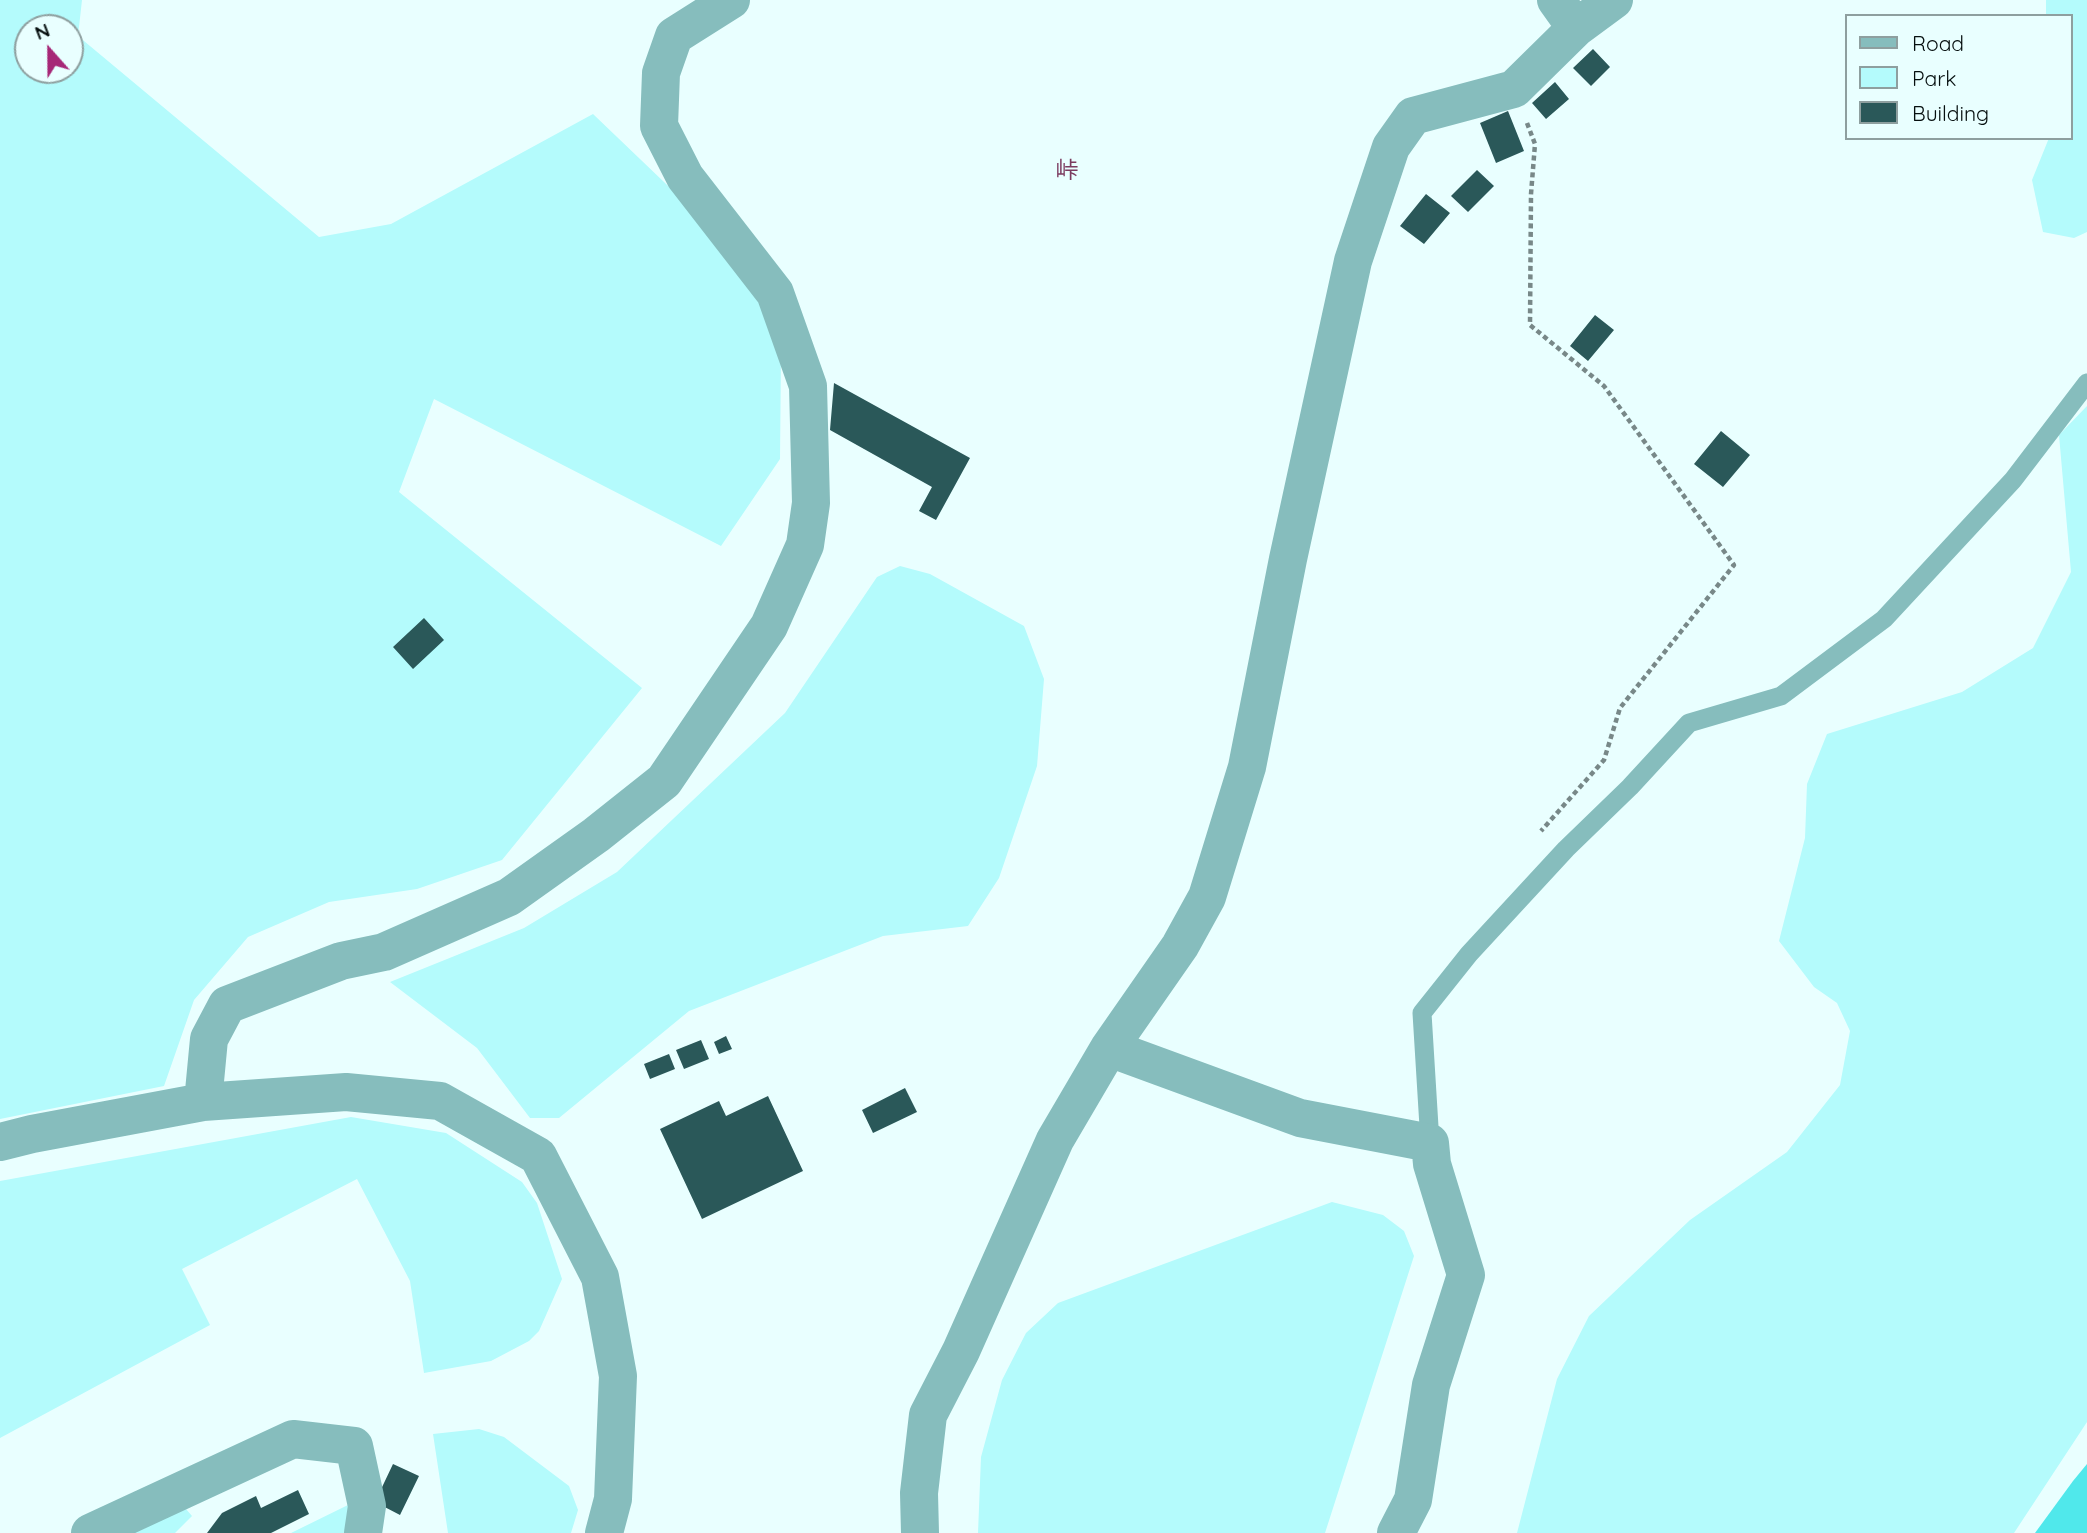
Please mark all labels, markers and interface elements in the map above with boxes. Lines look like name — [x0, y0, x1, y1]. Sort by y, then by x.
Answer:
north arrow — [14, 14, 84, 84]
legend — [1846, 14, 2073, 140]
text: N — [31, 18, 53, 45]
text: Road — [1912, 30, 1964, 56]
text: Park — [1912, 65, 1956, 91]
text: Building — [1912, 100, 1989, 126]
district label: 峠 — [1056, 157, 1078, 185]

